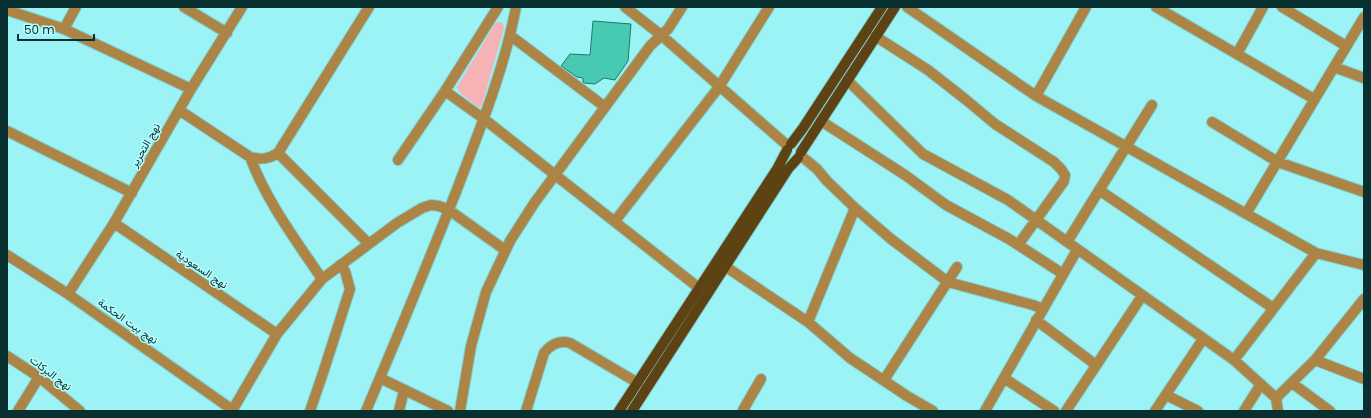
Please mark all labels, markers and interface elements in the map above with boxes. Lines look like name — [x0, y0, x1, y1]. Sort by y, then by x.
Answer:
scale bar — [18, 16, 94, 42]
text: 50 m — [24, 21, 55, 38]
street label: نهج التحرير — [125, 120, 164, 171]
street label: نهج السعودية — [173, 246, 231, 292]
street label: نهج بيت الحكمة — [95, 294, 161, 348]
street label: نهج البركات — [27, 352, 75, 394]

